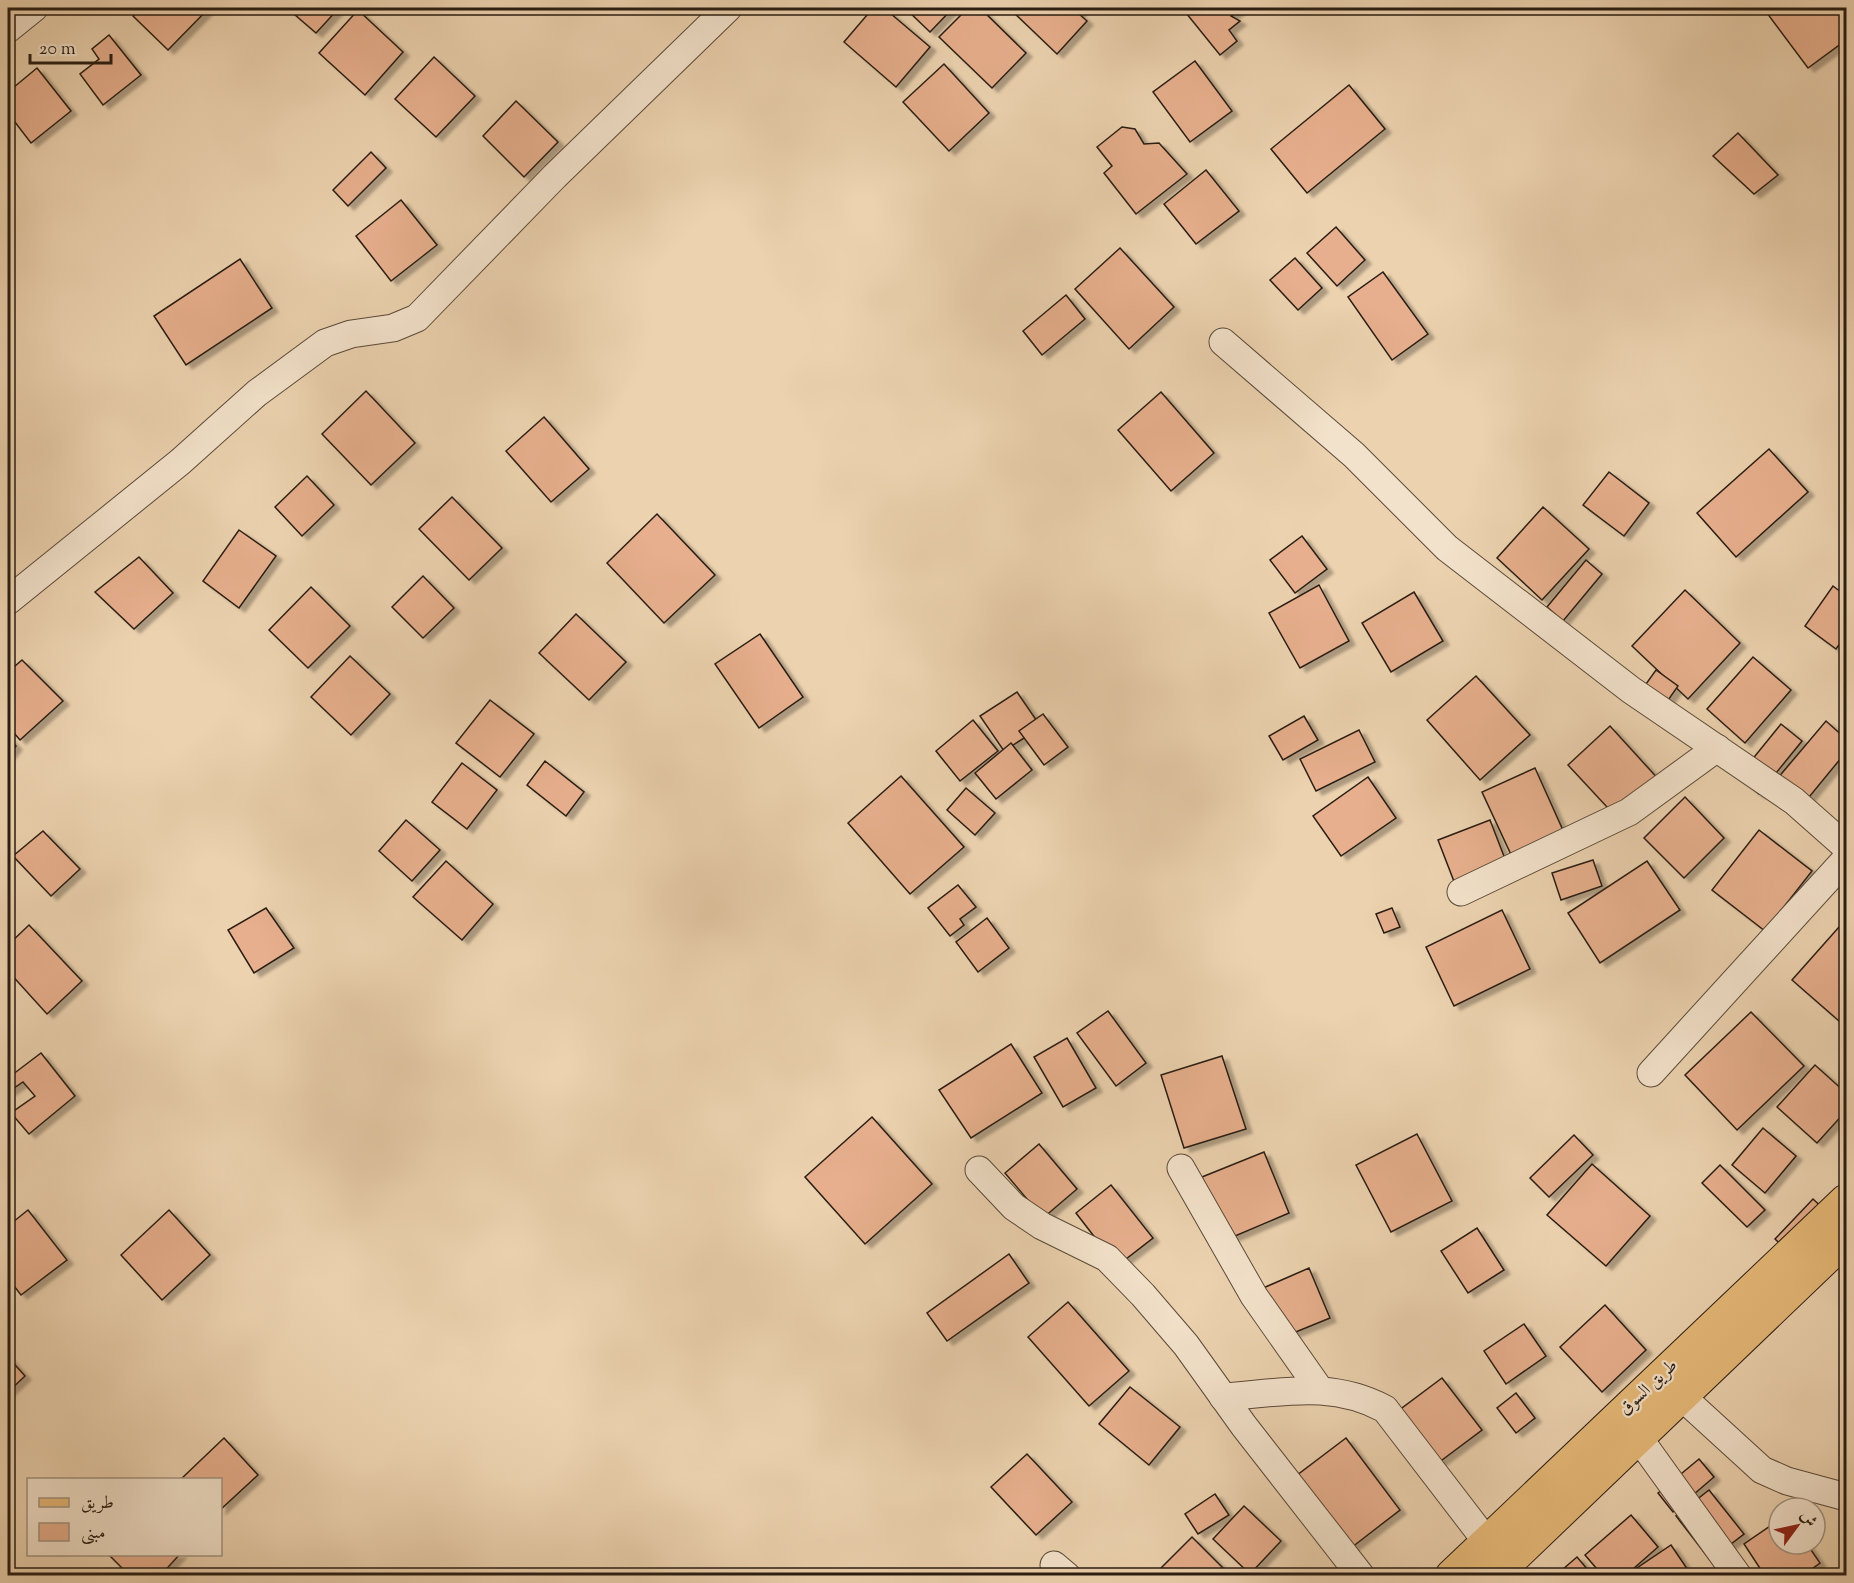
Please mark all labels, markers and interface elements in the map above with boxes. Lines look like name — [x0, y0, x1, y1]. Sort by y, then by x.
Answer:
scale bar — [30, 27, 111, 65]
text: 20 m — [39, 37, 76, 63]
street label: طريق السوق — [1614, 1354, 1684, 1422]
legend — [27, 1478, 222, 1556]
text: طريق — [81, 1491, 114, 1517]
north arrow — [1767, 1496, 1827, 1556]
text: ش — [1794, 1506, 1821, 1532]
text: مبنى — [81, 1521, 106, 1547]

